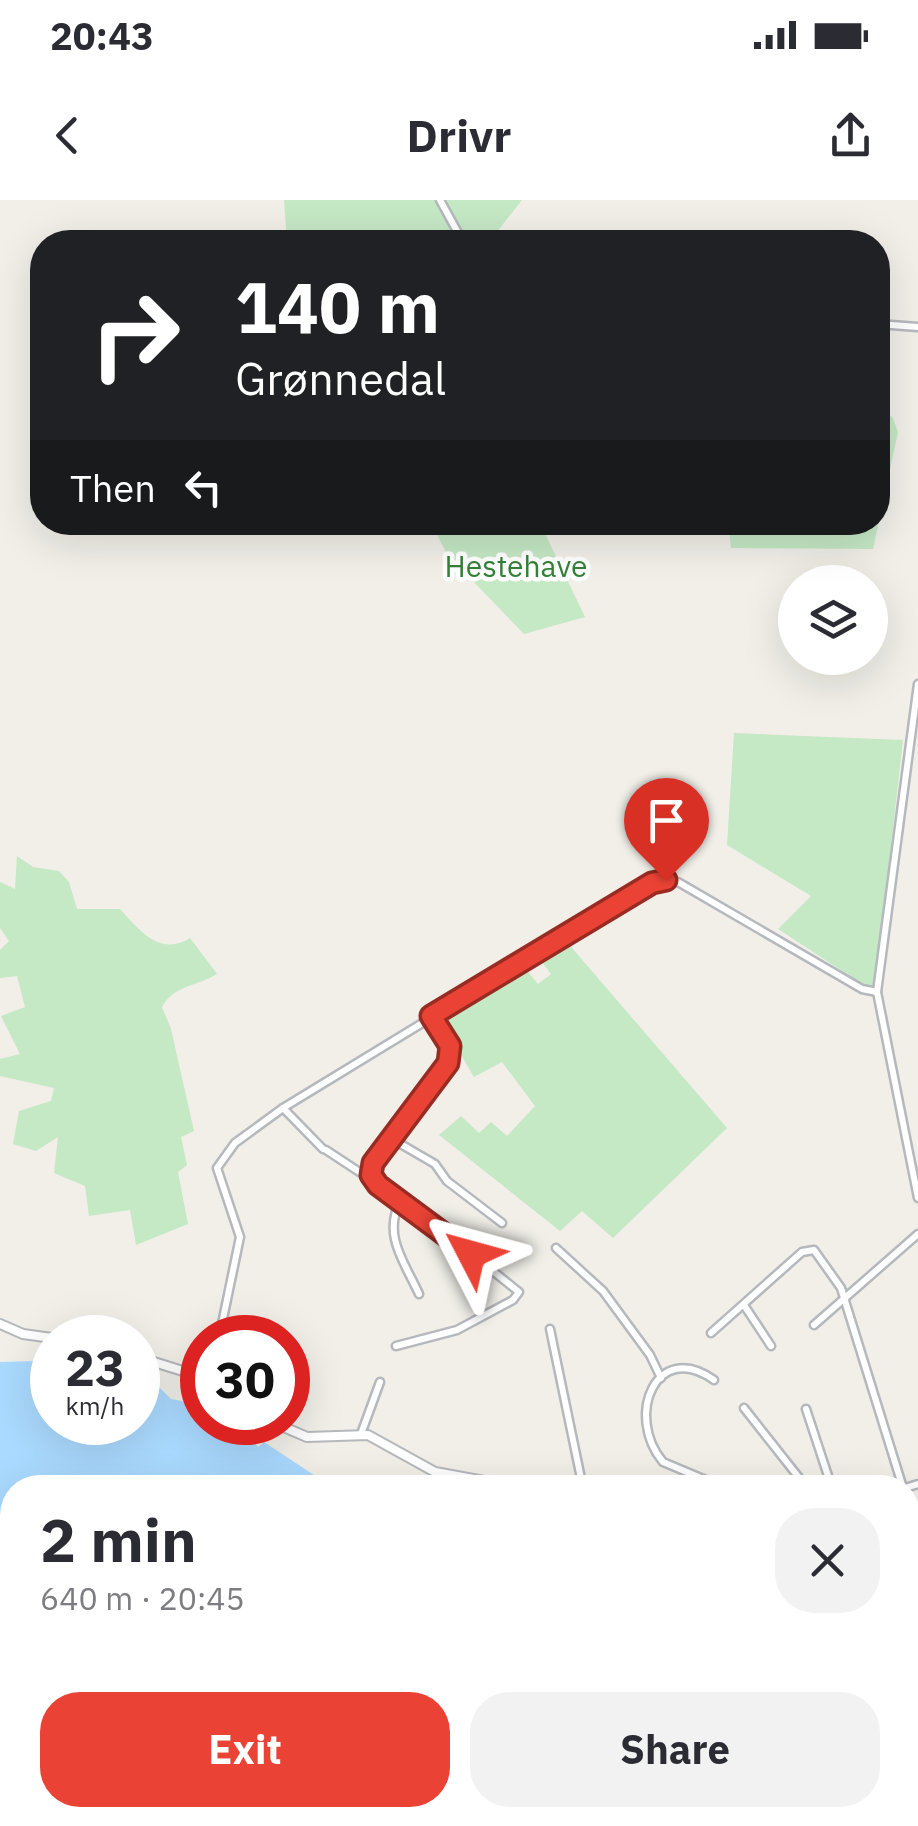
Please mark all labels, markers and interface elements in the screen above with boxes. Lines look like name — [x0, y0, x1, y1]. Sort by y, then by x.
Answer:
text: 20:43 — [50, 11, 154, 60]
text: Drivr — [407, 106, 511, 164]
icon: back — [40, 108, 95, 163]
icon: share — [823, 108, 878, 163]
text: 140 m — [235, 261, 440, 352]
icon: right — [70, 270, 200, 400]
text: Grønnedal — [235, 349, 446, 407]
icon: left — [176, 460, 231, 515]
text: Then — [70, 463, 156, 512]
park label: Hestehave — [445, 546, 587, 585]
map controls — [778, 565, 888, 675]
button: layers — [778, 565, 888, 675]
pin — [624, 778, 709, 881]
icon: arrive — [639, 793, 694, 848]
position arrow — [419, 1202, 523, 1306]
speed limit sign: 30 — [180, 1315, 310, 1445]
text: 23 — [65, 1335, 125, 1400]
text: km/h — [66, 1389, 124, 1422]
text: 2 min — [40, 1500, 197, 1579]
button: close — [775, 1508, 880, 1613]
text: 640 m · 20:45 — [40, 1577, 245, 1619]
button: Exit — [40, 1692, 450, 1807]
button: Share — [470, 1692, 880, 1807]

